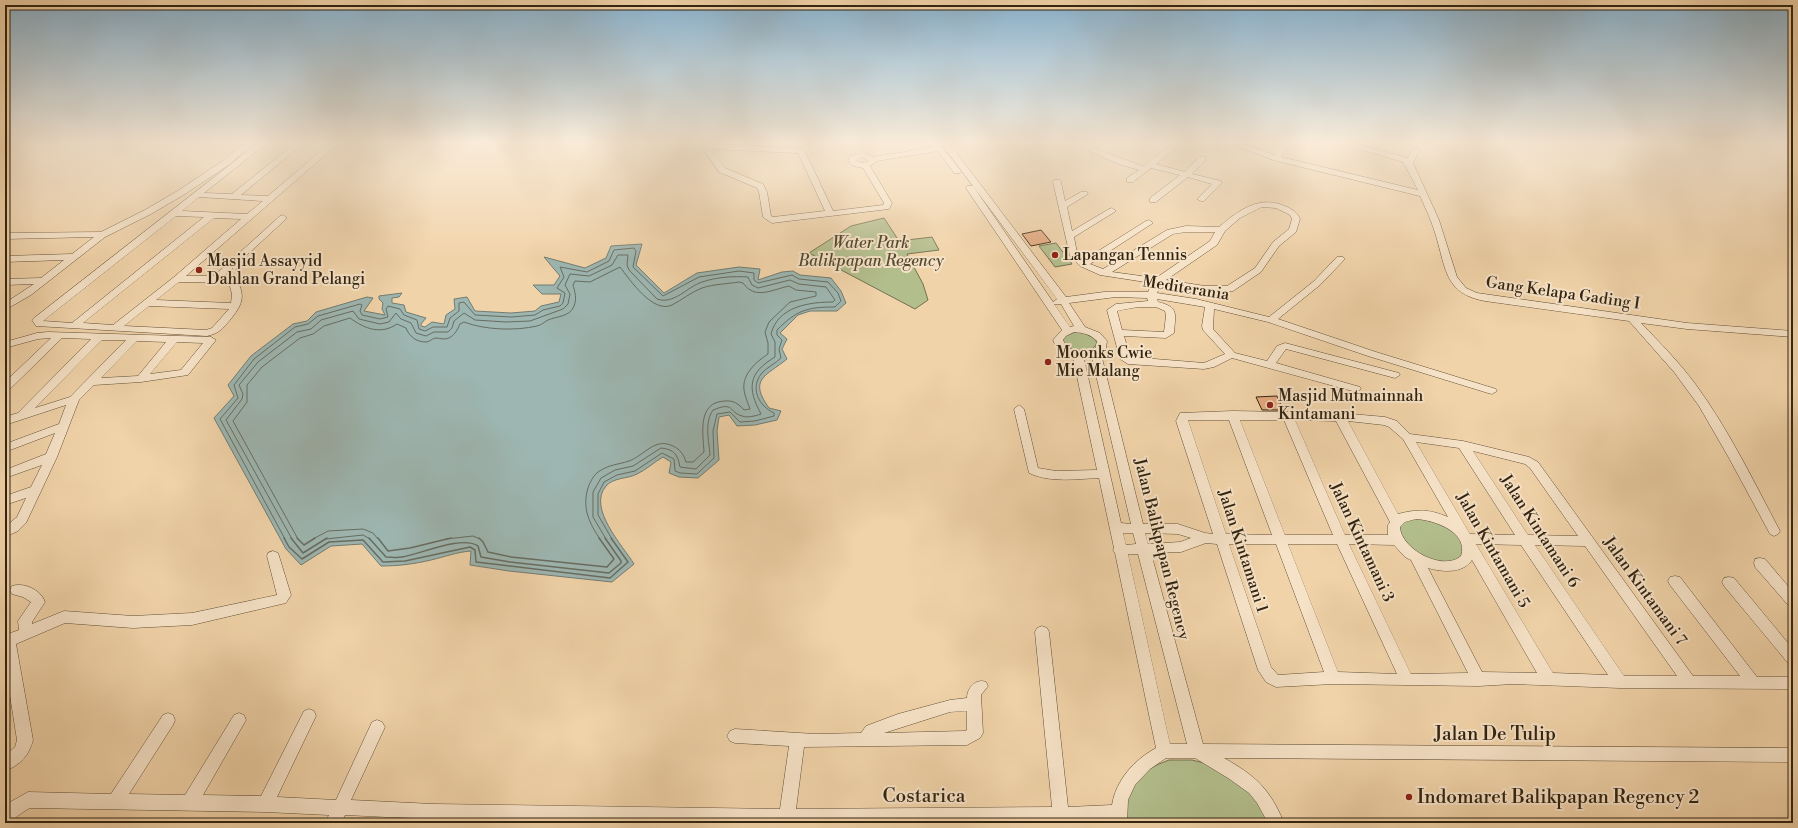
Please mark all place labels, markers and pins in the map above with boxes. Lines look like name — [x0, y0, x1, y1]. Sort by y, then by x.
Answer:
place label: Lapangan Tennis — [1063, 245, 1187, 265]
marker: Lapangan Tennis — [1050, 250, 1060, 260]
place label: Masjid Assayyid Dahlan Grand Pelangi — [207, 251, 365, 289]
marker: Masjid Assayyid Dahlan Grand Pelangi — [194, 265, 204, 275]
place label: Moonks Cwie Mie Malang — [1056, 343, 1152, 381]
marker: Moonks Cwie Mie Malang — [1043, 357, 1053, 367]
place label: Masjid Mutmainnah Kintamani — [1278, 386, 1424, 424]
marker: Masjid Mutmainnah Kintamani — [1265, 400, 1275, 410]
place label: Indomaret Balikpapan Regency 2 — [1417, 785, 1699, 809]
marker: Indomaret Balikpapan Regency 2 — [1404, 792, 1414, 802]

